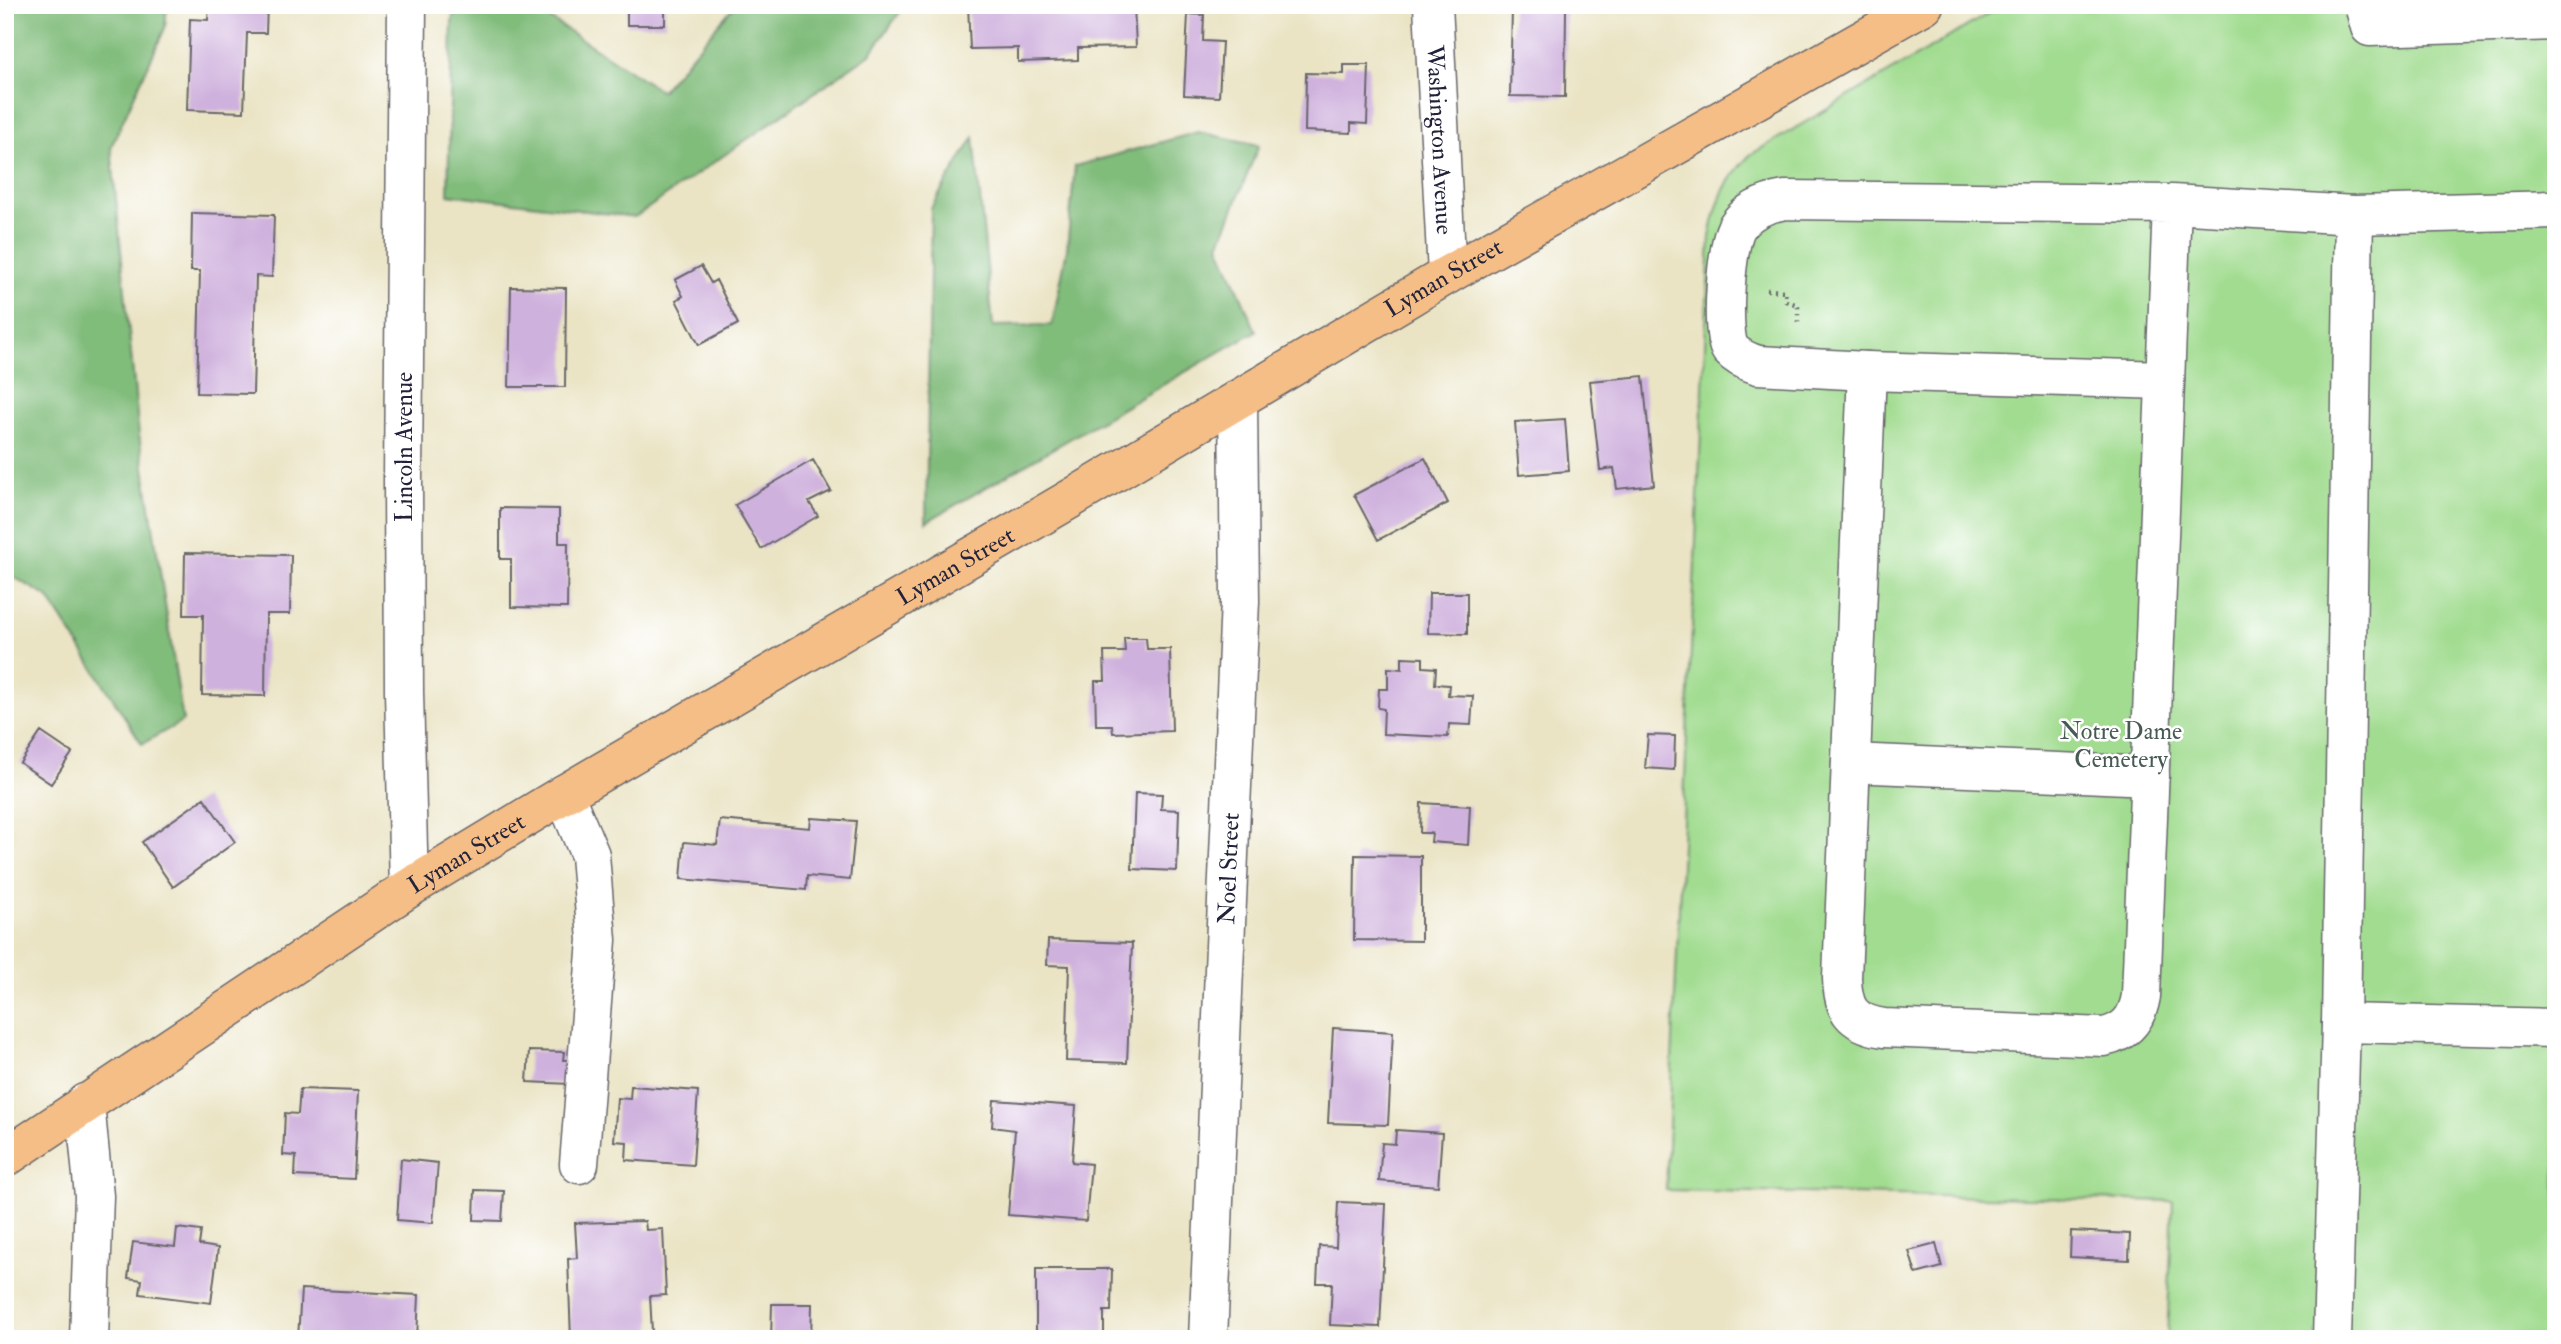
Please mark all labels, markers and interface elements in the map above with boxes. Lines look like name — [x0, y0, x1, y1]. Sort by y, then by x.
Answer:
street label: Washington Avenue — [1420, 43, 1460, 235]
street label: Lyman Street — [1379, 231, 1508, 324]
street label: Lincoln Avenue — [389, 372, 420, 522]
street label: Lyman Street — [891, 519, 1020, 613]
park label: Notre Dame Cemetery — [2060, 716, 2182, 775]
street label: Lyman Street — [402, 806, 531, 901]
street label: Noel Street — [1211, 812, 1246, 925]

